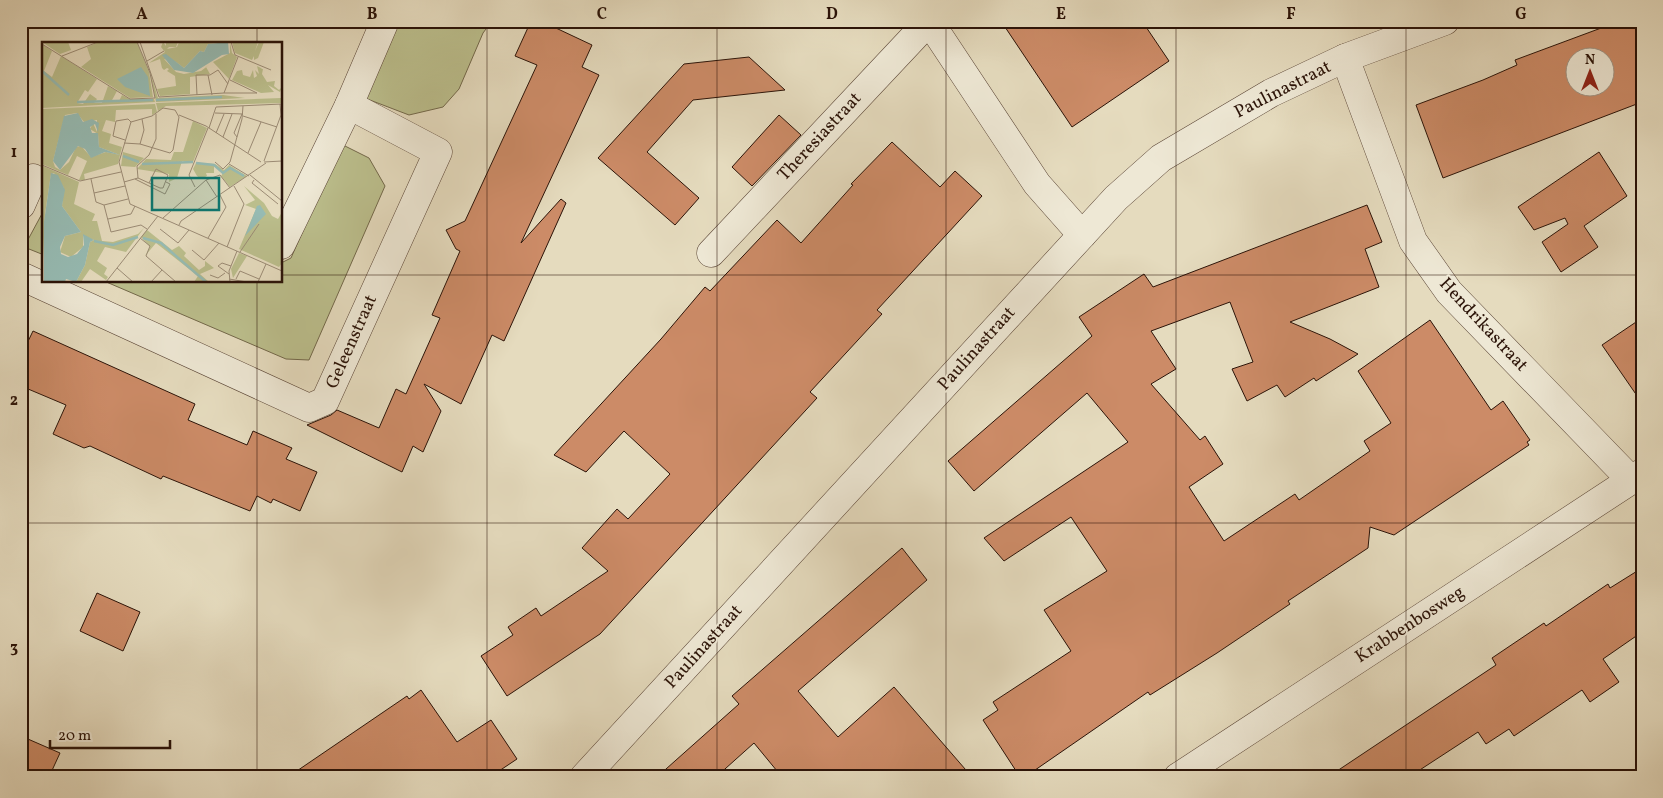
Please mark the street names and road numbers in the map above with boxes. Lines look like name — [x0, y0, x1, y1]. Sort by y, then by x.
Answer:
street label: Paulinastraat — [1230, 55, 1336, 125]
street label: Theresiastraat — [772, 87, 868, 187]
street label: Hendrikastraat — [1433, 272, 1533, 378]
street label: Geleenstraat — [320, 291, 384, 393]
street label: Paulinastraat — [932, 301, 1022, 397]
street label: Krabbenbosweg — [1350, 580, 1470, 670]
street label: Paulinastraat — [659, 599, 749, 695]

